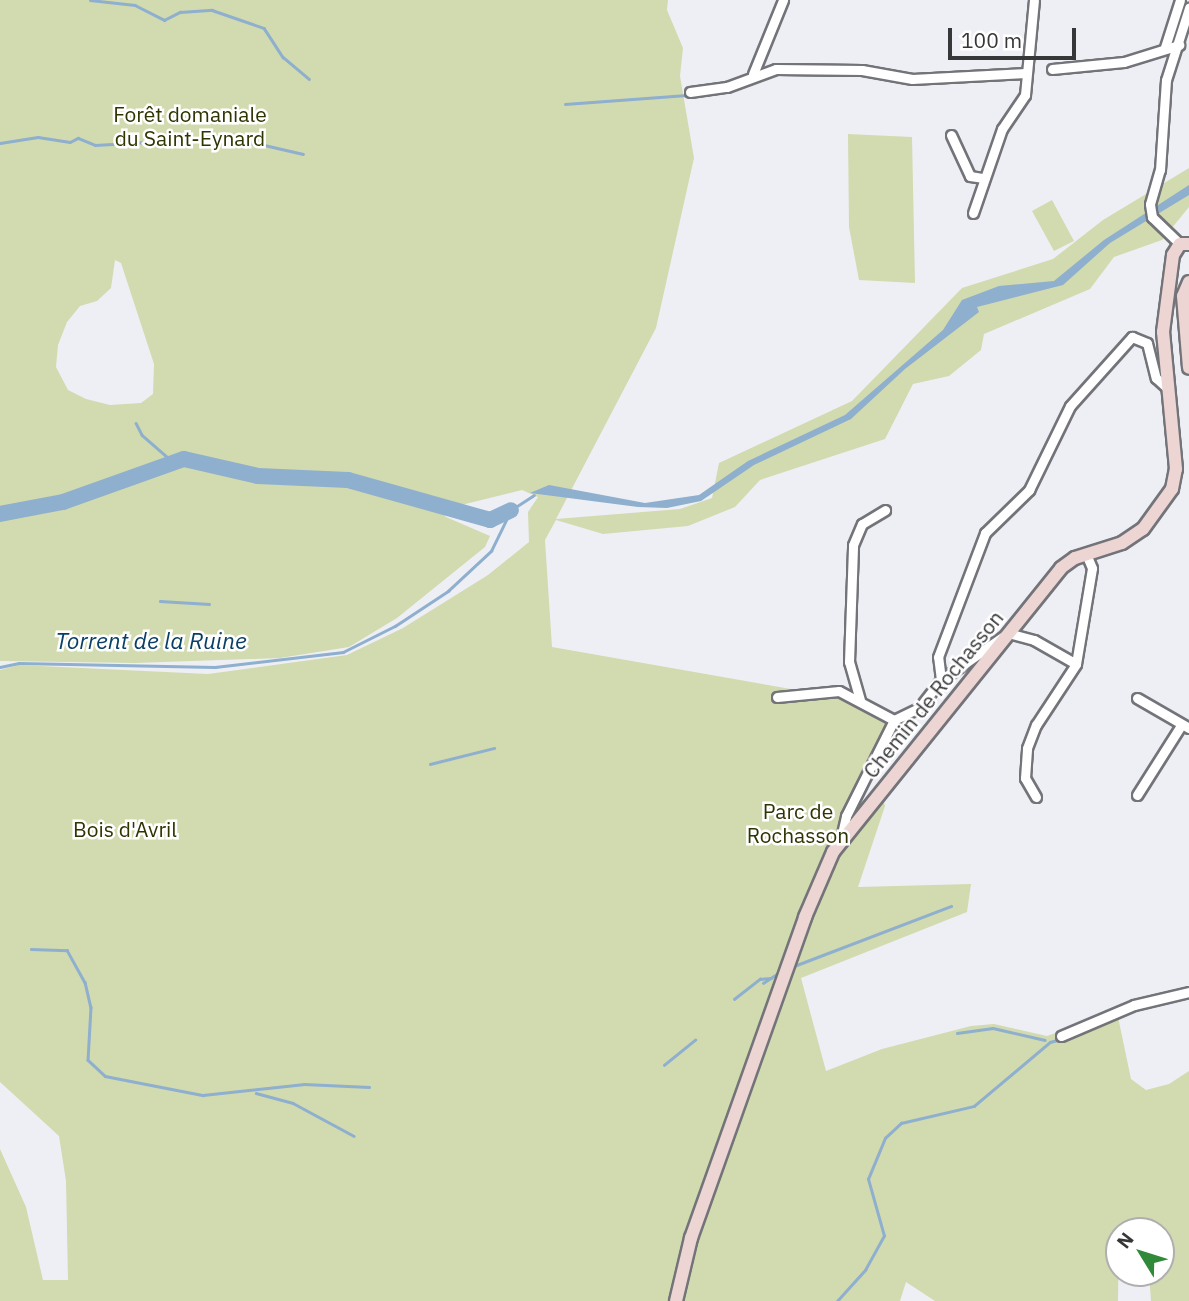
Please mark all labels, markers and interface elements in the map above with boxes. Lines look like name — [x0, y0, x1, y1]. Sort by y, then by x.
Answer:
scale bar — [951, 14, 1079, 58]
text: 100 m — [961, 26, 1022, 54]
park label: Forêt domaniale du Saint-Eynard — [113, 101, 267, 151]
street label: Chemin de Rochasson — [858, 605, 1008, 783]
water label: Torrent de la Ruine — [55, 626, 247, 654]
park label: Parc de Rochasson — [747, 798, 849, 848]
park label: Bois d'Avril — [73, 816, 177, 842]
north arrow — [1105, 1217, 1175, 1287]
text: N — [1111, 1227, 1139, 1253]

